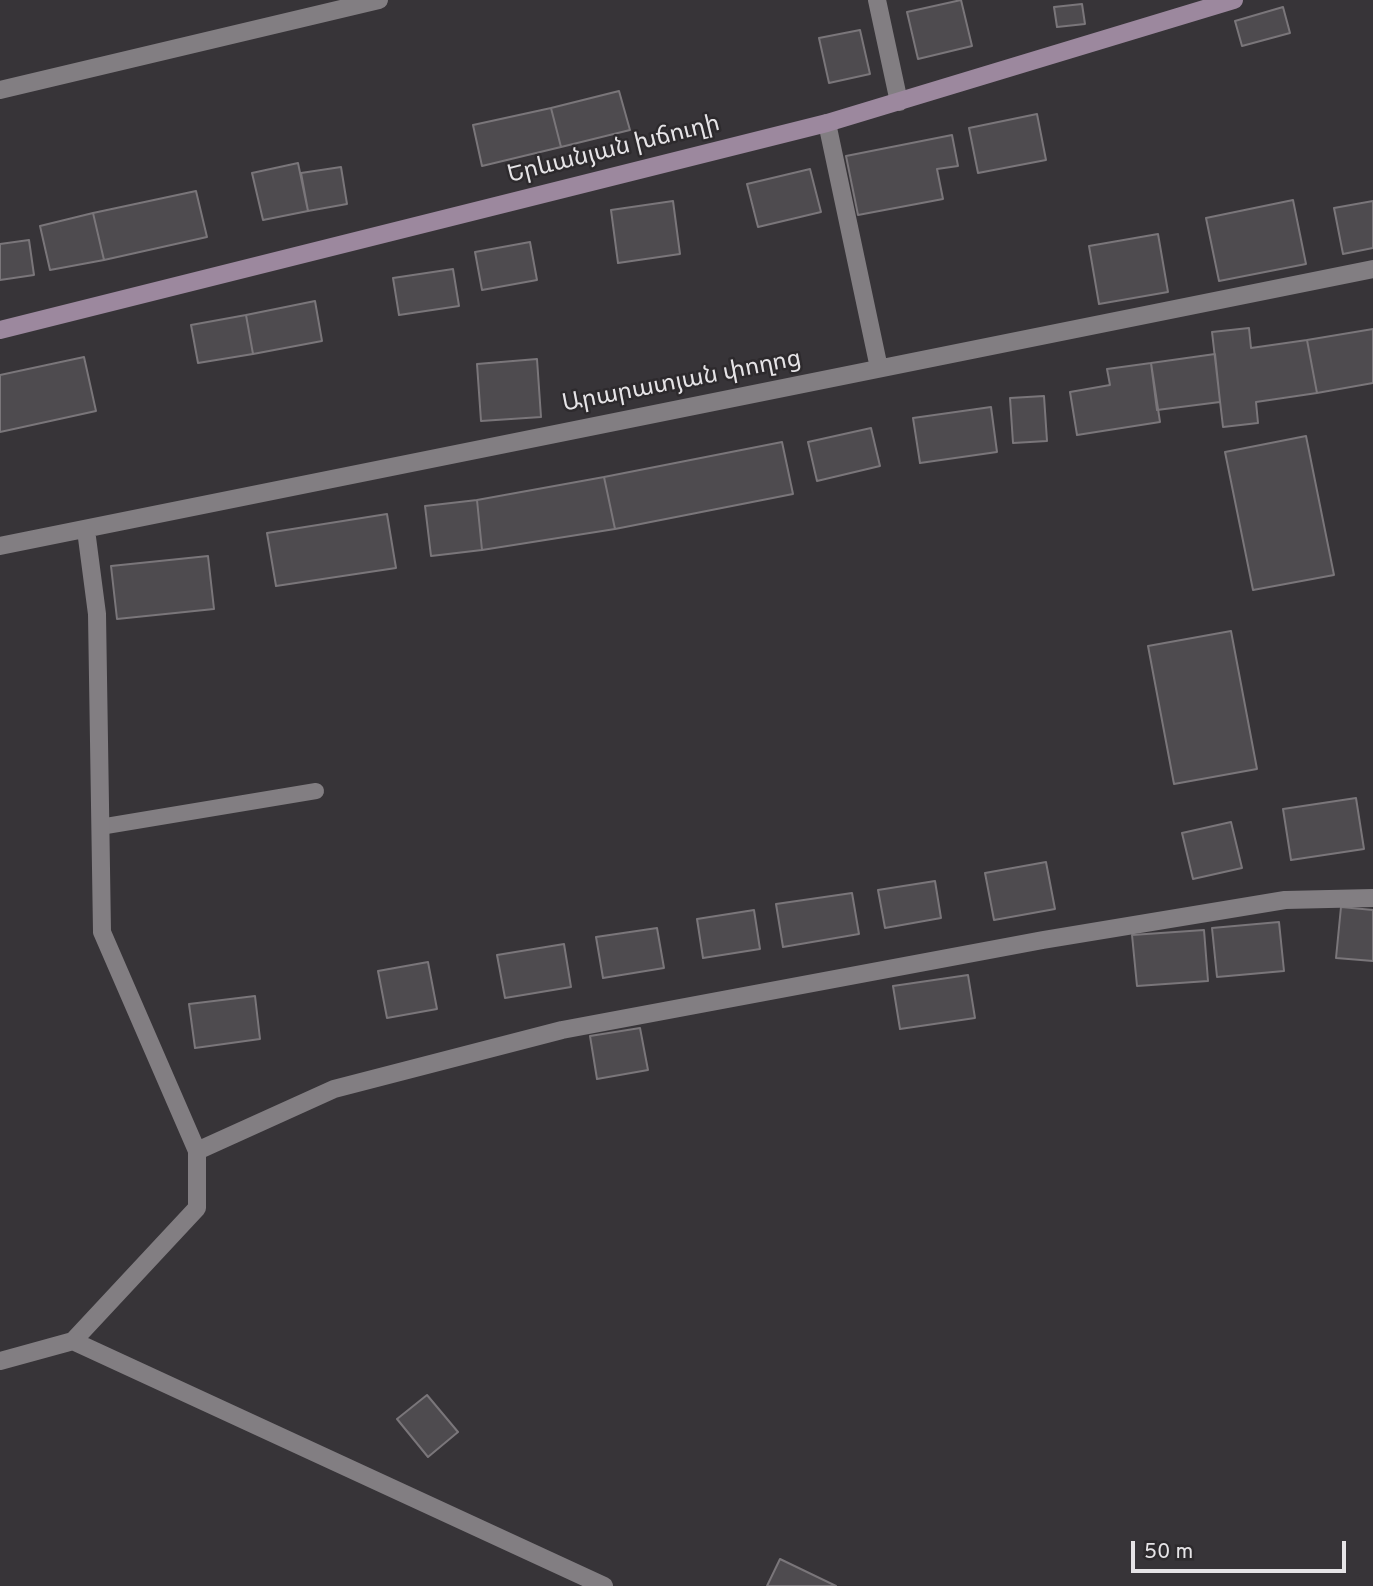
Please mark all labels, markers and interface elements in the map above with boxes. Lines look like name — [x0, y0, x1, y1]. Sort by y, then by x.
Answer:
street label: Երևանյան խճուղի — [505, 111, 723, 191]
street label: Արարատյան փողոց — [560, 346, 804, 420]
scale bar — [1135, 1526, 1350, 1570]
text: 50 m — [1144, 1539, 1193, 1566]

